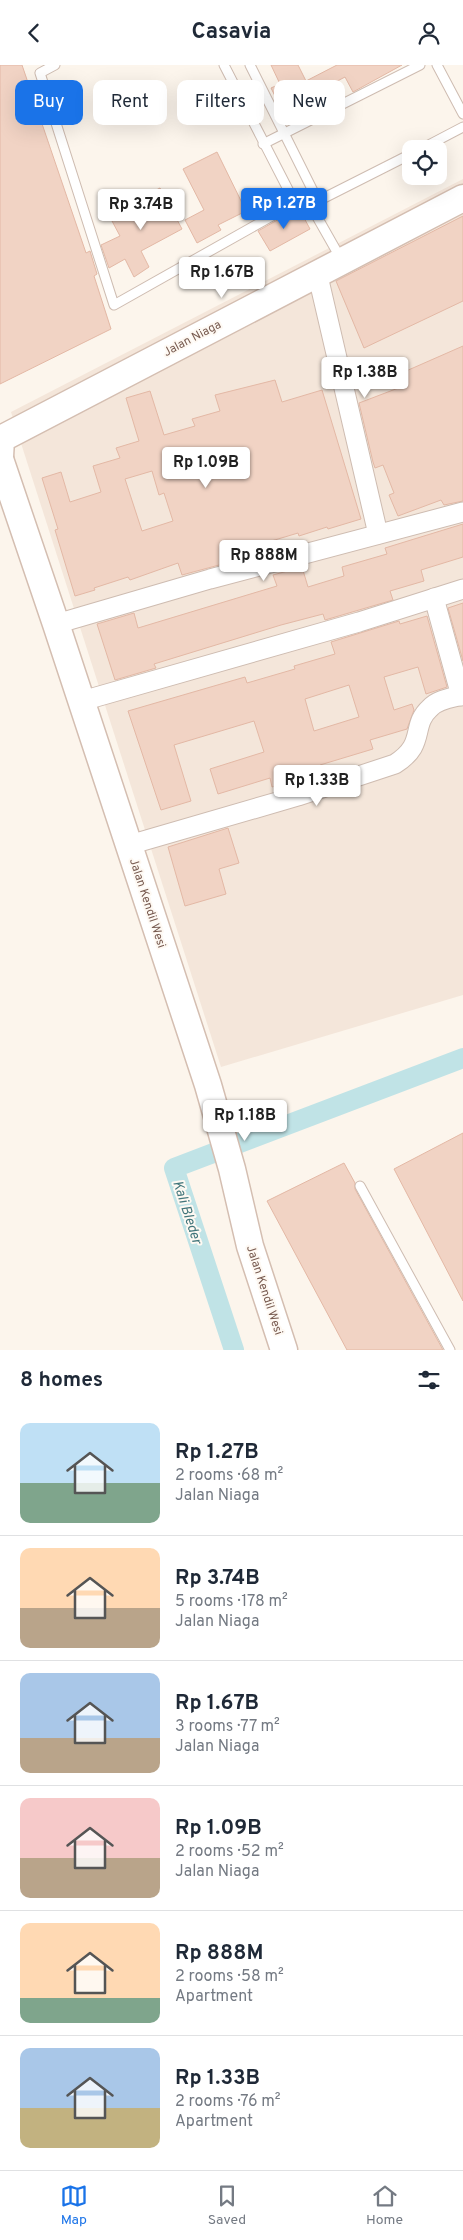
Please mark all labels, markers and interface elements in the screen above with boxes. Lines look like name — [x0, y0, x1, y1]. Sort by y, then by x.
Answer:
icon: back — [20, 19, 48, 47]
text: Casavia — [192, 19, 271, 46]
icon: person — [415, 19, 443, 47]
chip: Buy — [15, 80, 83, 125]
chip: Rent — [93, 80, 167, 125]
chip: Filters — [177, 80, 264, 125]
chip: New — [274, 80, 345, 125]
map controls — [402, 140, 447, 185]
button: locate — [402, 140, 447, 185]
pin: Rp 1.27B — [232, 187, 336, 230]
pin: Rp 3.74B — [89, 189, 193, 231]
text: Rp 1.27B — [252, 194, 316, 214]
text: Rp 3.74B — [109, 195, 173, 215]
pin: Rp 1.67B — [170, 257, 274, 299]
text: Rp 1.67B — [190, 263, 254, 283]
street label: Jalan Niaga — [161, 317, 224, 361]
pin: Rp 1.38B — [313, 357, 417, 399]
text: Rp 1.38B — [332, 363, 398, 383]
pin: Rp 1.09B — [154, 447, 258, 489]
text: Rp 1.09B — [173, 453, 239, 473]
pin: Rp 888M — [218, 539, 310, 582]
text: Rp 888M — [230, 546, 298, 566]
pin: Rp 1.33B — [265, 765, 369, 807]
text: Rp 1.33B — [285, 771, 349, 791]
street label: Jalan Kendil Wesi — [125, 856, 169, 950]
pin: Rp 1.18B — [193, 1099, 297, 1142]
text: Rp 1.18B — [214, 1106, 276, 1126]
water label: Kali Bleder — [168, 1178, 205, 1248]
street label: Jalan Kendil Wesi — [242, 1243, 286, 1337]
icon: filters — [415, 1366, 443, 1394]
text: 8 homes — [20, 1367, 103, 1394]
text: Rp 1.27B — [175, 1439, 259, 1466]
icon: home — [60, 1443, 120, 1503]
text: 2 rooms · 68 m² — [175, 1466, 283, 1486]
text: Jalan Niaga — [175, 1486, 259, 1506]
text: Rp 3.74B — [175, 1565, 260, 1592]
icon: home — [60, 1568, 120, 1628]
text: 5 rooms · 178 m² — [175, 1592, 288, 1612]
text: Jalan Niaga — [175, 1612, 259, 1632]
text: Rp 1.67B — [175, 1690, 259, 1717]
icon: home — [60, 1693, 120, 1753]
text: 3 rooms · 77 m² — [175, 1717, 280, 1737]
text: Jalan Niaga — [175, 1737, 259, 1757]
text: Rp 1.09B — [175, 1815, 262, 1842]
icon: home — [60, 1818, 120, 1878]
text: 2 rooms · 52 m² — [175, 1842, 284, 1862]
text: Jalan Niaga — [175, 1862, 259, 1882]
text: Rp 888M — [175, 1940, 263, 1967]
icon: home — [60, 1943, 120, 2003]
text: 2 rooms · 58 m² — [175, 1967, 284, 1987]
text: Apartment — [175, 1987, 253, 2007]
text: Rp 1.33B — [175, 2065, 260, 2092]
icon: home — [60, 2068, 120, 2128]
text: 2 rooms · 76 m² — [175, 2092, 281, 2112]
text: Apartment — [175, 2112, 253, 2132]
tab: Map — [60, 2182, 88, 2229]
tab: Saved — [208, 2182, 246, 2229]
tab: Home — [366, 2182, 403, 2229]

